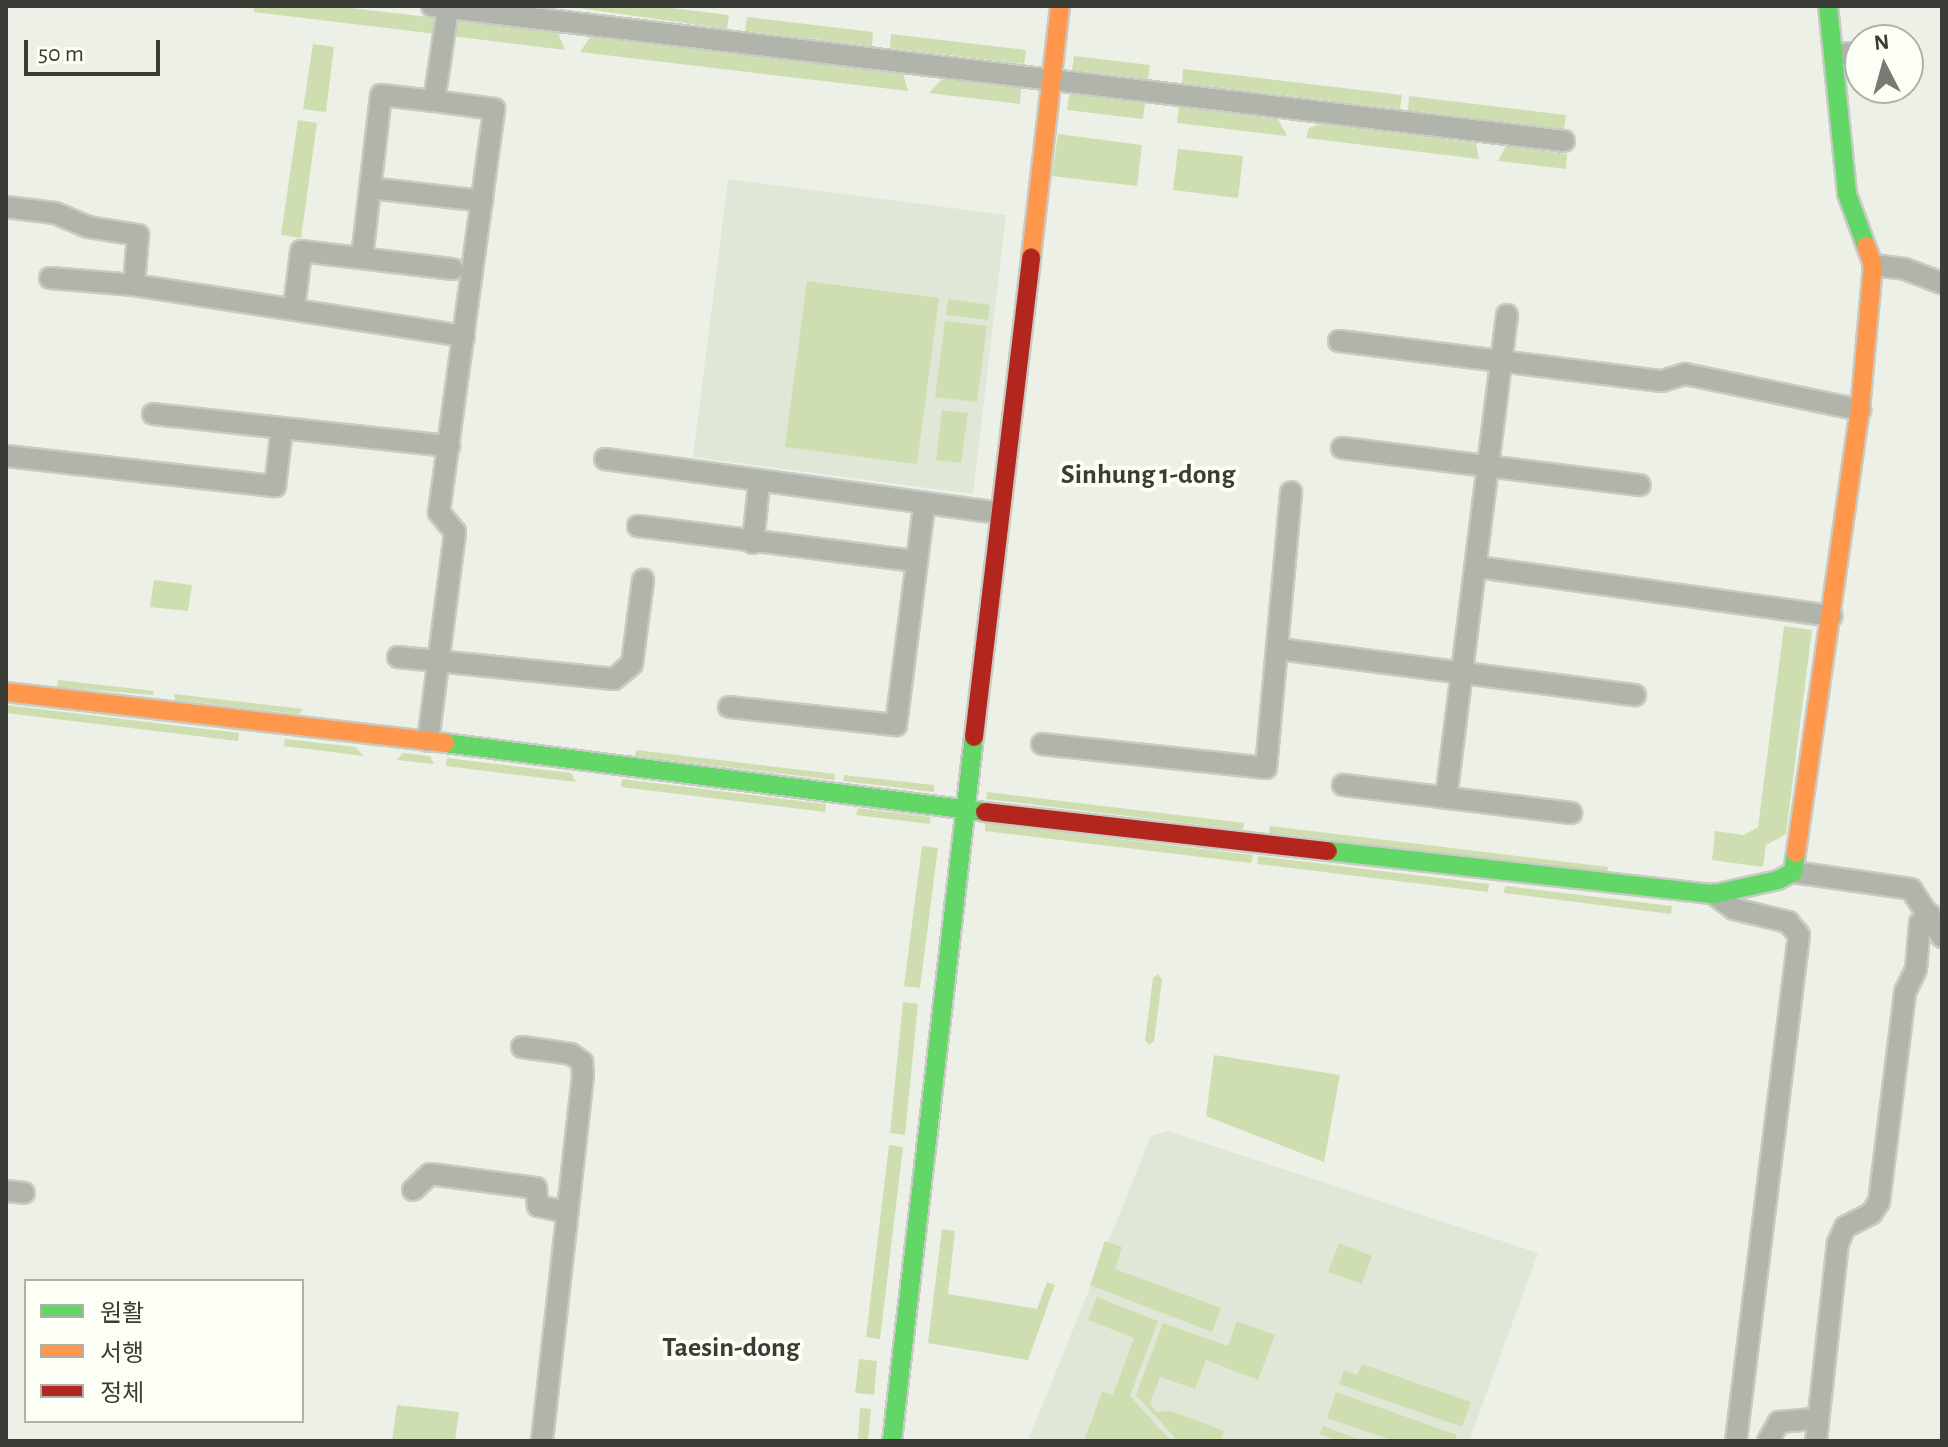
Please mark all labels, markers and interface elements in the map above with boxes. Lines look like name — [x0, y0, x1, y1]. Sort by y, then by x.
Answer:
scale bar — [28, 24, 164, 74]
north arrow — [1844, 24, 1924, 104]
text: N — [1873, 30, 1890, 54]
text: 50 m — [38, 42, 84, 66]
district label: Sinhung 1-dong — [1061, 458, 1235, 492]
legend — [24, 1279, 304, 1423]
text: 원활 — [100, 1302, 144, 1326]
district label: Taesin-dong — [662, 1331, 800, 1365]
text: 서행 — [100, 1342, 144, 1366]
text: 정체 — [100, 1382, 144, 1406]

